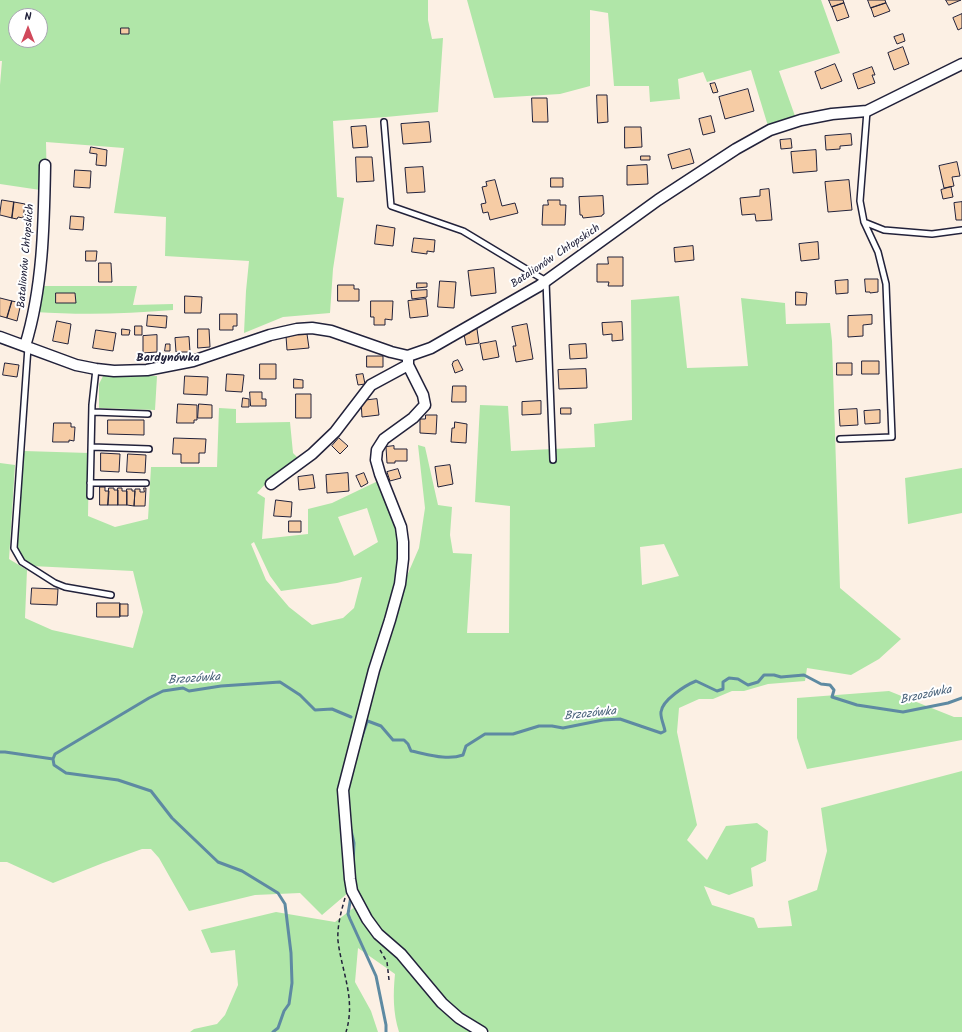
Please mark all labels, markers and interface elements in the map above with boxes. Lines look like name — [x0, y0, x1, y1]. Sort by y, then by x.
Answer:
north arrow — [8, 8, 48, 48]
text: N — [25, 8, 31, 26]
street label: Batalionów Chłopskich — [16, 203, 38, 309]
street label: Batalionów Chłopskich — [509, 222, 603, 292]
district label: Bardynówka — [136, 352, 200, 366]
water label: Brzozówka — [167, 671, 221, 689]
water label: Brzozówka — [899, 684, 953, 708]
water label: Brzozówka — [563, 705, 617, 725]

